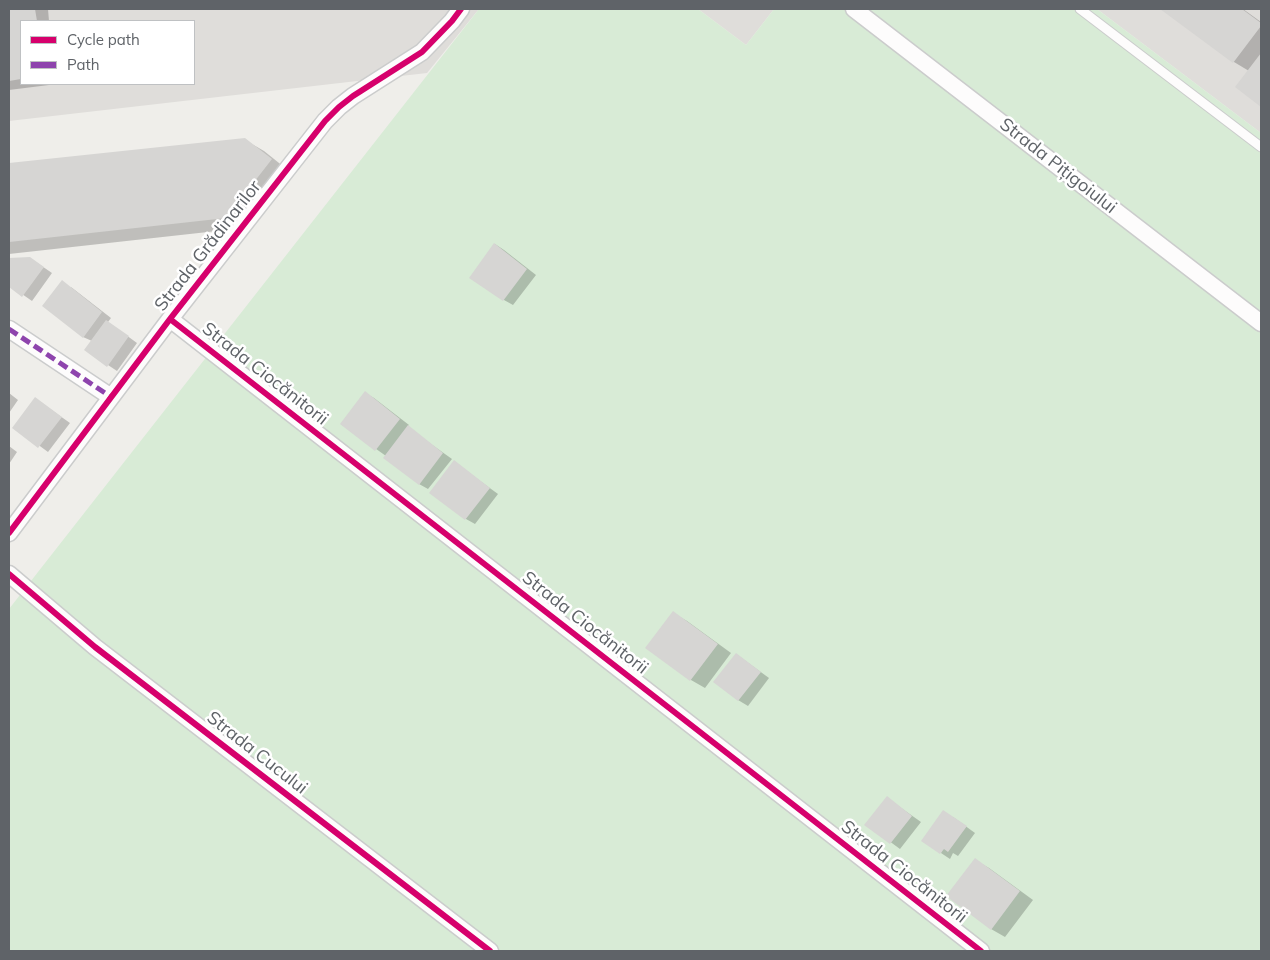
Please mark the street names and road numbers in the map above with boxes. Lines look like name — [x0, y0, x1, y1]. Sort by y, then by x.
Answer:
street label: Strada Pițigoiului — [995, 114, 1121, 218]
street label: Strada Grădinarilor — [150, 176, 266, 316]
street label: Strada Ciocănitorii — [198, 318, 332, 430]
street label: Strada Ciocănitorii — [518, 567, 652, 679]
street label: Strada Cucului — [202, 707, 312, 799]
street label: Strada Ciocănitorii — [837, 816, 971, 928]

